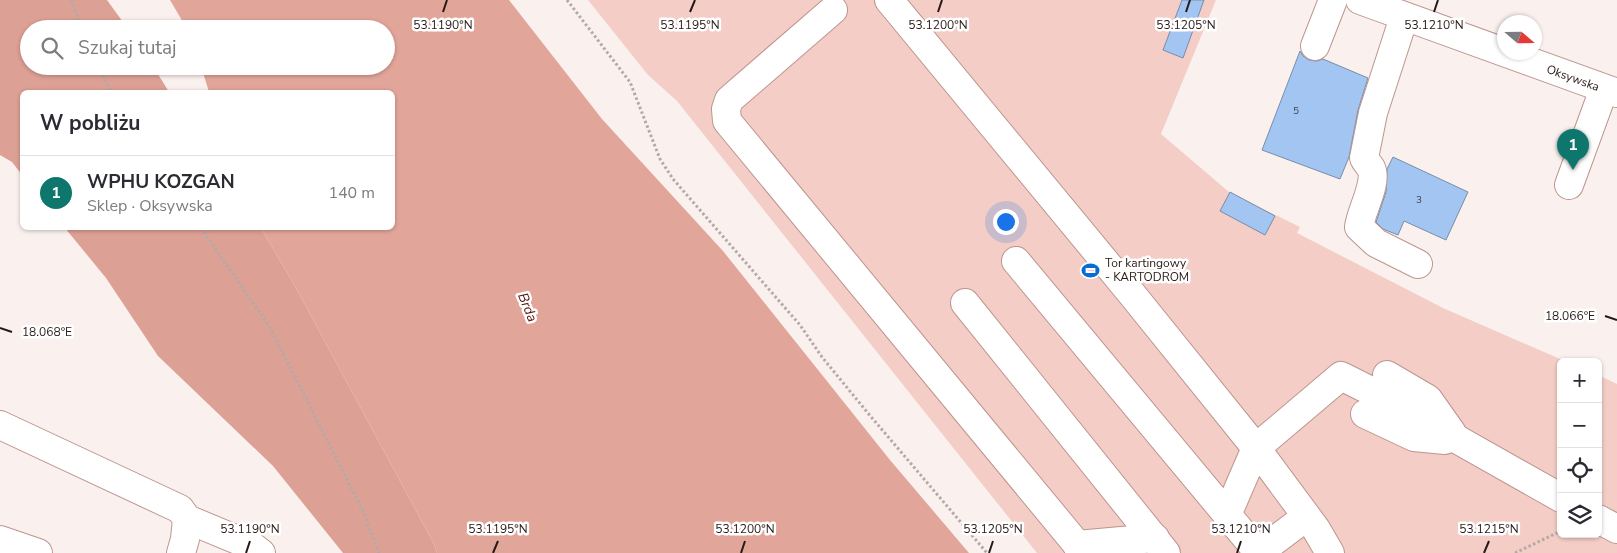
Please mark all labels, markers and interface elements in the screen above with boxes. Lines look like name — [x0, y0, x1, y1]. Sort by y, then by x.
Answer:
north arrow — [1497, 15, 1542, 60]
text: 53.1190°N — [413, 17, 473, 33]
text: 53.1195°N — [660, 17, 720, 33]
text: 53.1200°N — [908, 17, 968, 33]
text: 53.1205°N — [1156, 17, 1216, 33]
text: 53.1210°N — [1404, 17, 1464, 33]
search box — [20, 20, 395, 75]
icon: search — [38, 34, 66, 62]
text: Szukaj tutaj — [78, 35, 177, 61]
street label: Oksywska — [1544, 61, 1602, 95]
house number: 5 — [1293, 104, 1299, 118]
text: W pobliżu — [40, 109, 141, 137]
pin: 1 — [1557, 129, 1589, 170]
text: WPHU KOZGAN — [87, 169, 235, 195]
text: 1 — [51, 182, 61, 204]
text: 140 m — [328, 182, 375, 204]
house number: 3 — [1416, 193, 1422, 207]
text: Sklep · Oksywska — [87, 195, 213, 217]
your location — [993, 209, 1019, 235]
place label: Tor kartingowy - KARTODROM — [1105, 255, 1189, 285]
sports icon: Tor kartingowy - KARTODROM — [1081, 260, 1101, 280]
water label: Brda — [513, 290, 542, 325]
text: 18.066°E — [1545, 308, 1595, 324]
text: 18.068°E — [22, 324, 72, 340]
map controls — [1557, 358, 1602, 538]
button: + — [1557, 358, 1602, 403]
button: − — [1557, 403, 1602, 448]
button: locate — [1557, 448, 1602, 493]
button: layers — [1557, 493, 1602, 538]
text: 53.1190°N — [220, 521, 280, 537]
text: 53.1195°N — [468, 521, 528, 537]
text: 53.1200°N — [715, 521, 775, 537]
text: 53.1205°N — [963, 521, 1023, 537]
text: 53.1210°N — [1211, 521, 1271, 537]
text: 53.1215°N — [1459, 521, 1519, 537]

